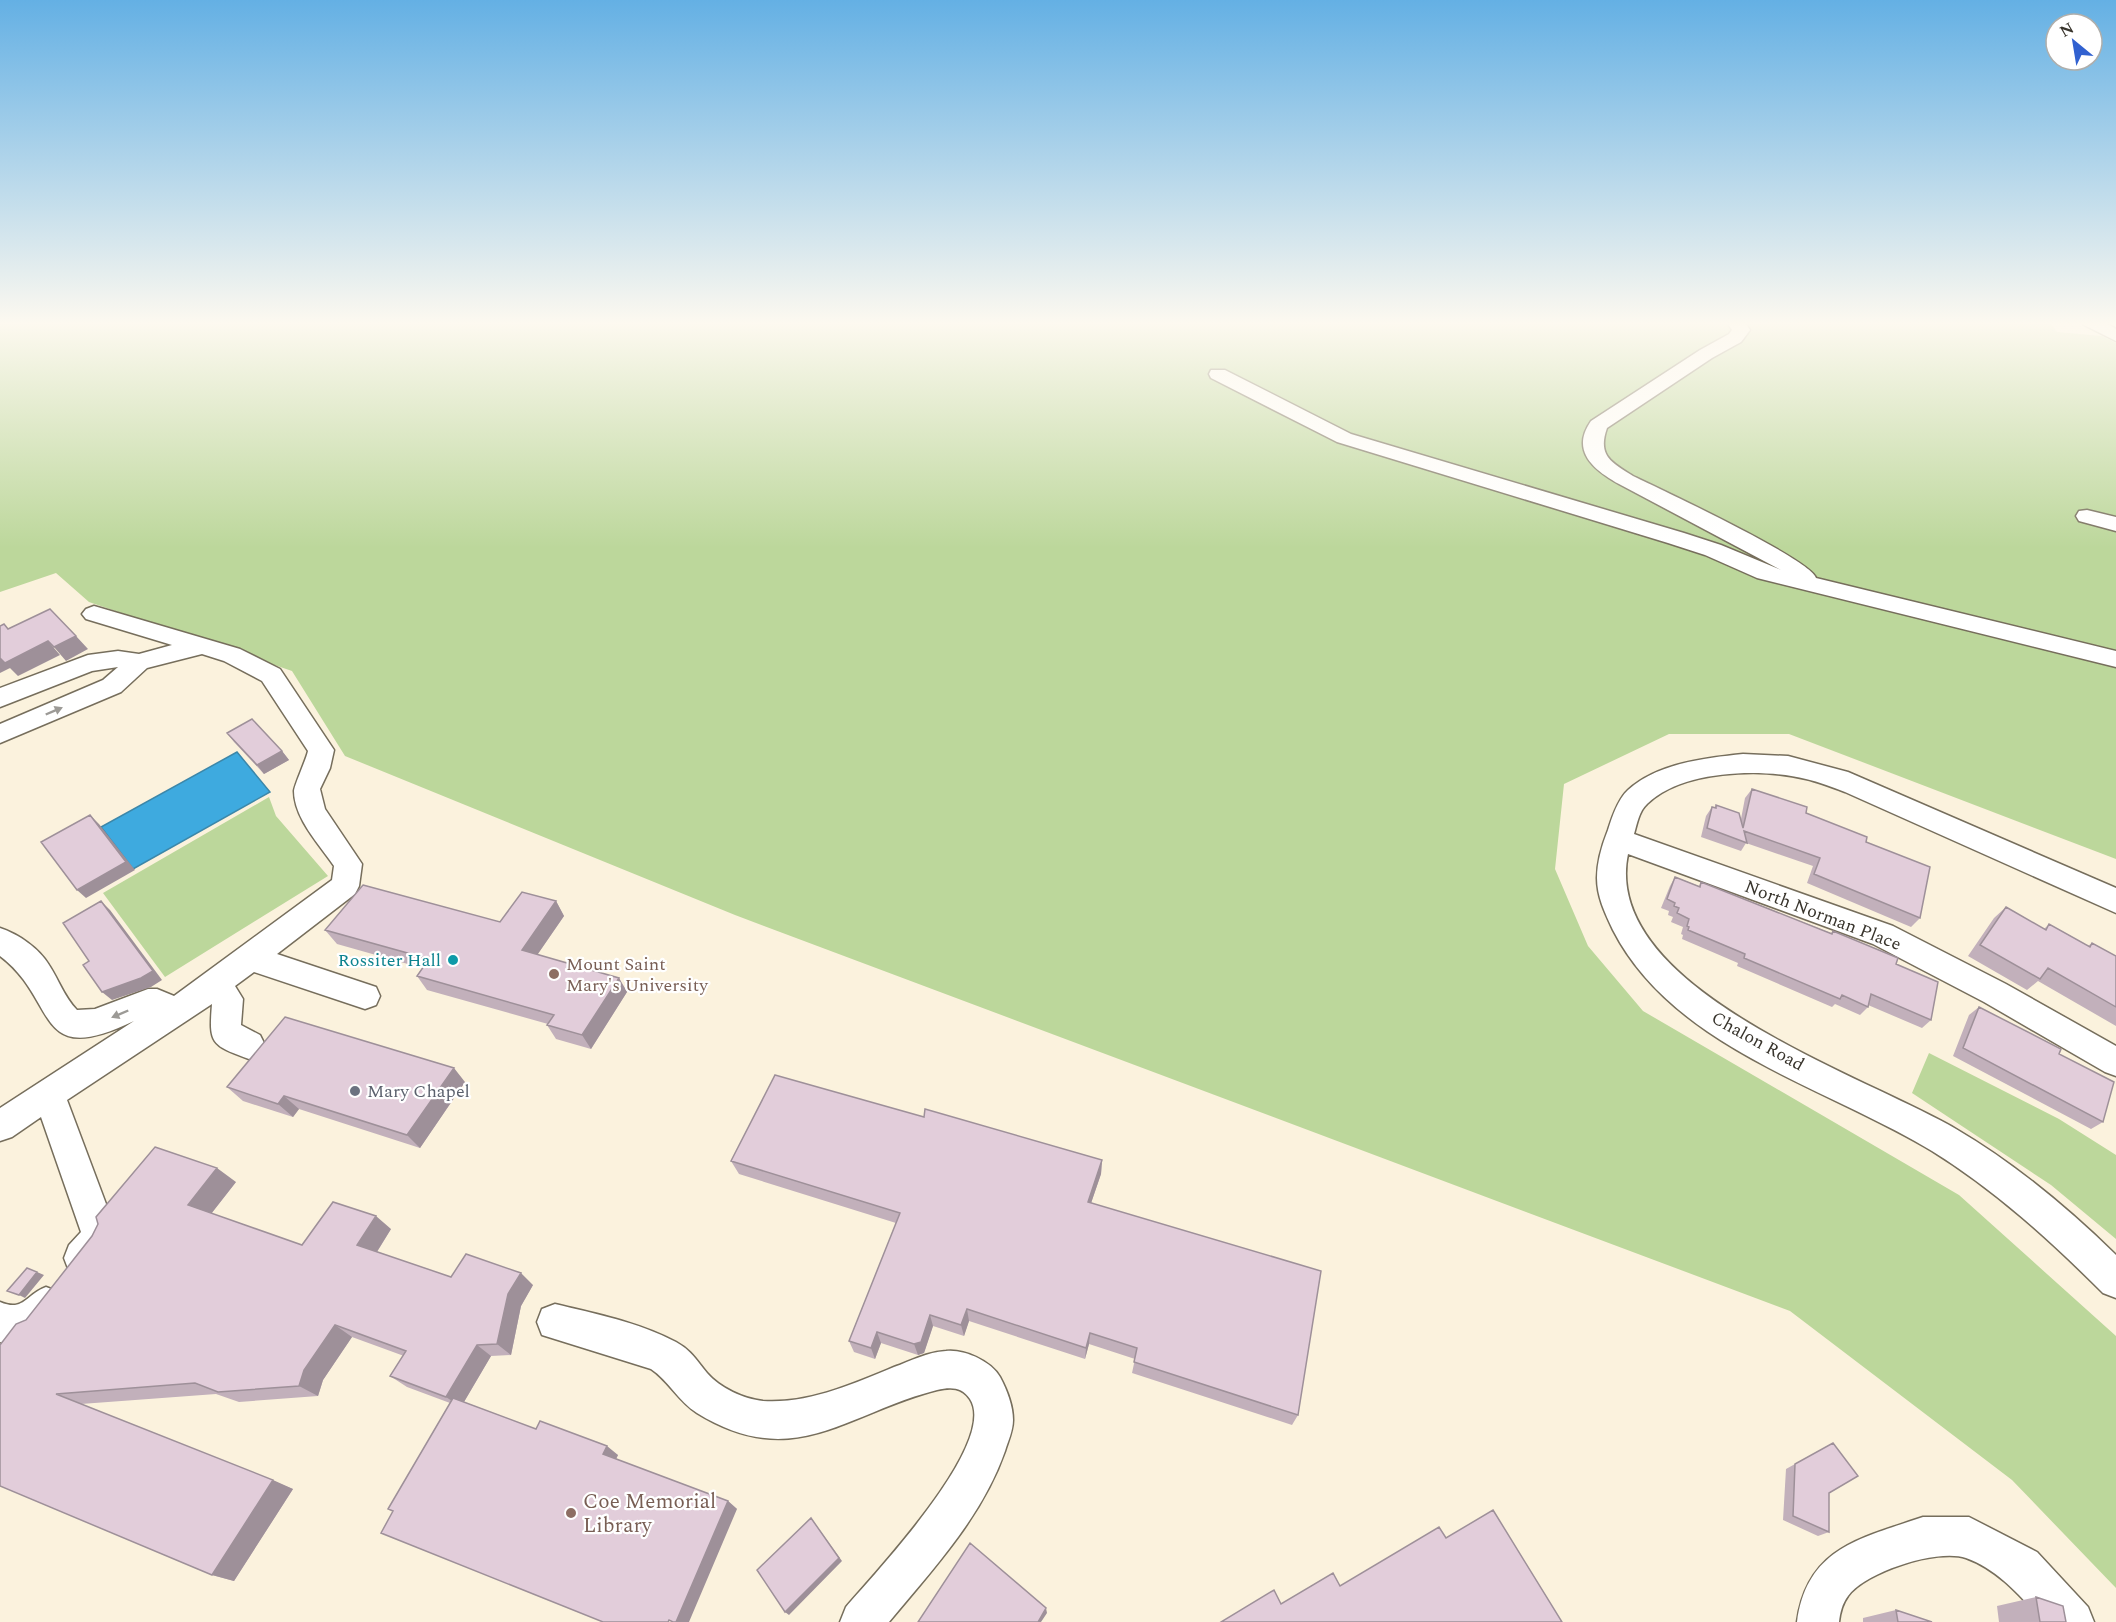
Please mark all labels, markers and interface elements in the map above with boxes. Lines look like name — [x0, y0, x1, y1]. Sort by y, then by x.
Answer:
north arrow — [2044, 12, 2104, 72]
text: N — [2055, 16, 2079, 44]
one-way arrow — [45, 706, 63, 716]
street label: North Norman Place — [1741, 873, 1905, 958]
place label: Rossiter Hall — [338, 947, 441, 974]
place label: Mount Saint Mary's University — [566, 951, 709, 999]
marker: Rossiter Hall — [446, 953, 460, 967]
marker: Mount Saint Mary's University — [547, 967, 561, 981]
street label: Chalon Road — [1706, 1005, 1809, 1078]
one-way arrow — [111, 1010, 128, 1019]
place label: Mary Chapel — [367, 1078, 470, 1105]
marker: Mary Chapel — [348, 1084, 362, 1098]
place label: Coe Memorial Library — [583, 1486, 716, 1542]
marker: Coe Memorial Library — [564, 1506, 578, 1520]

